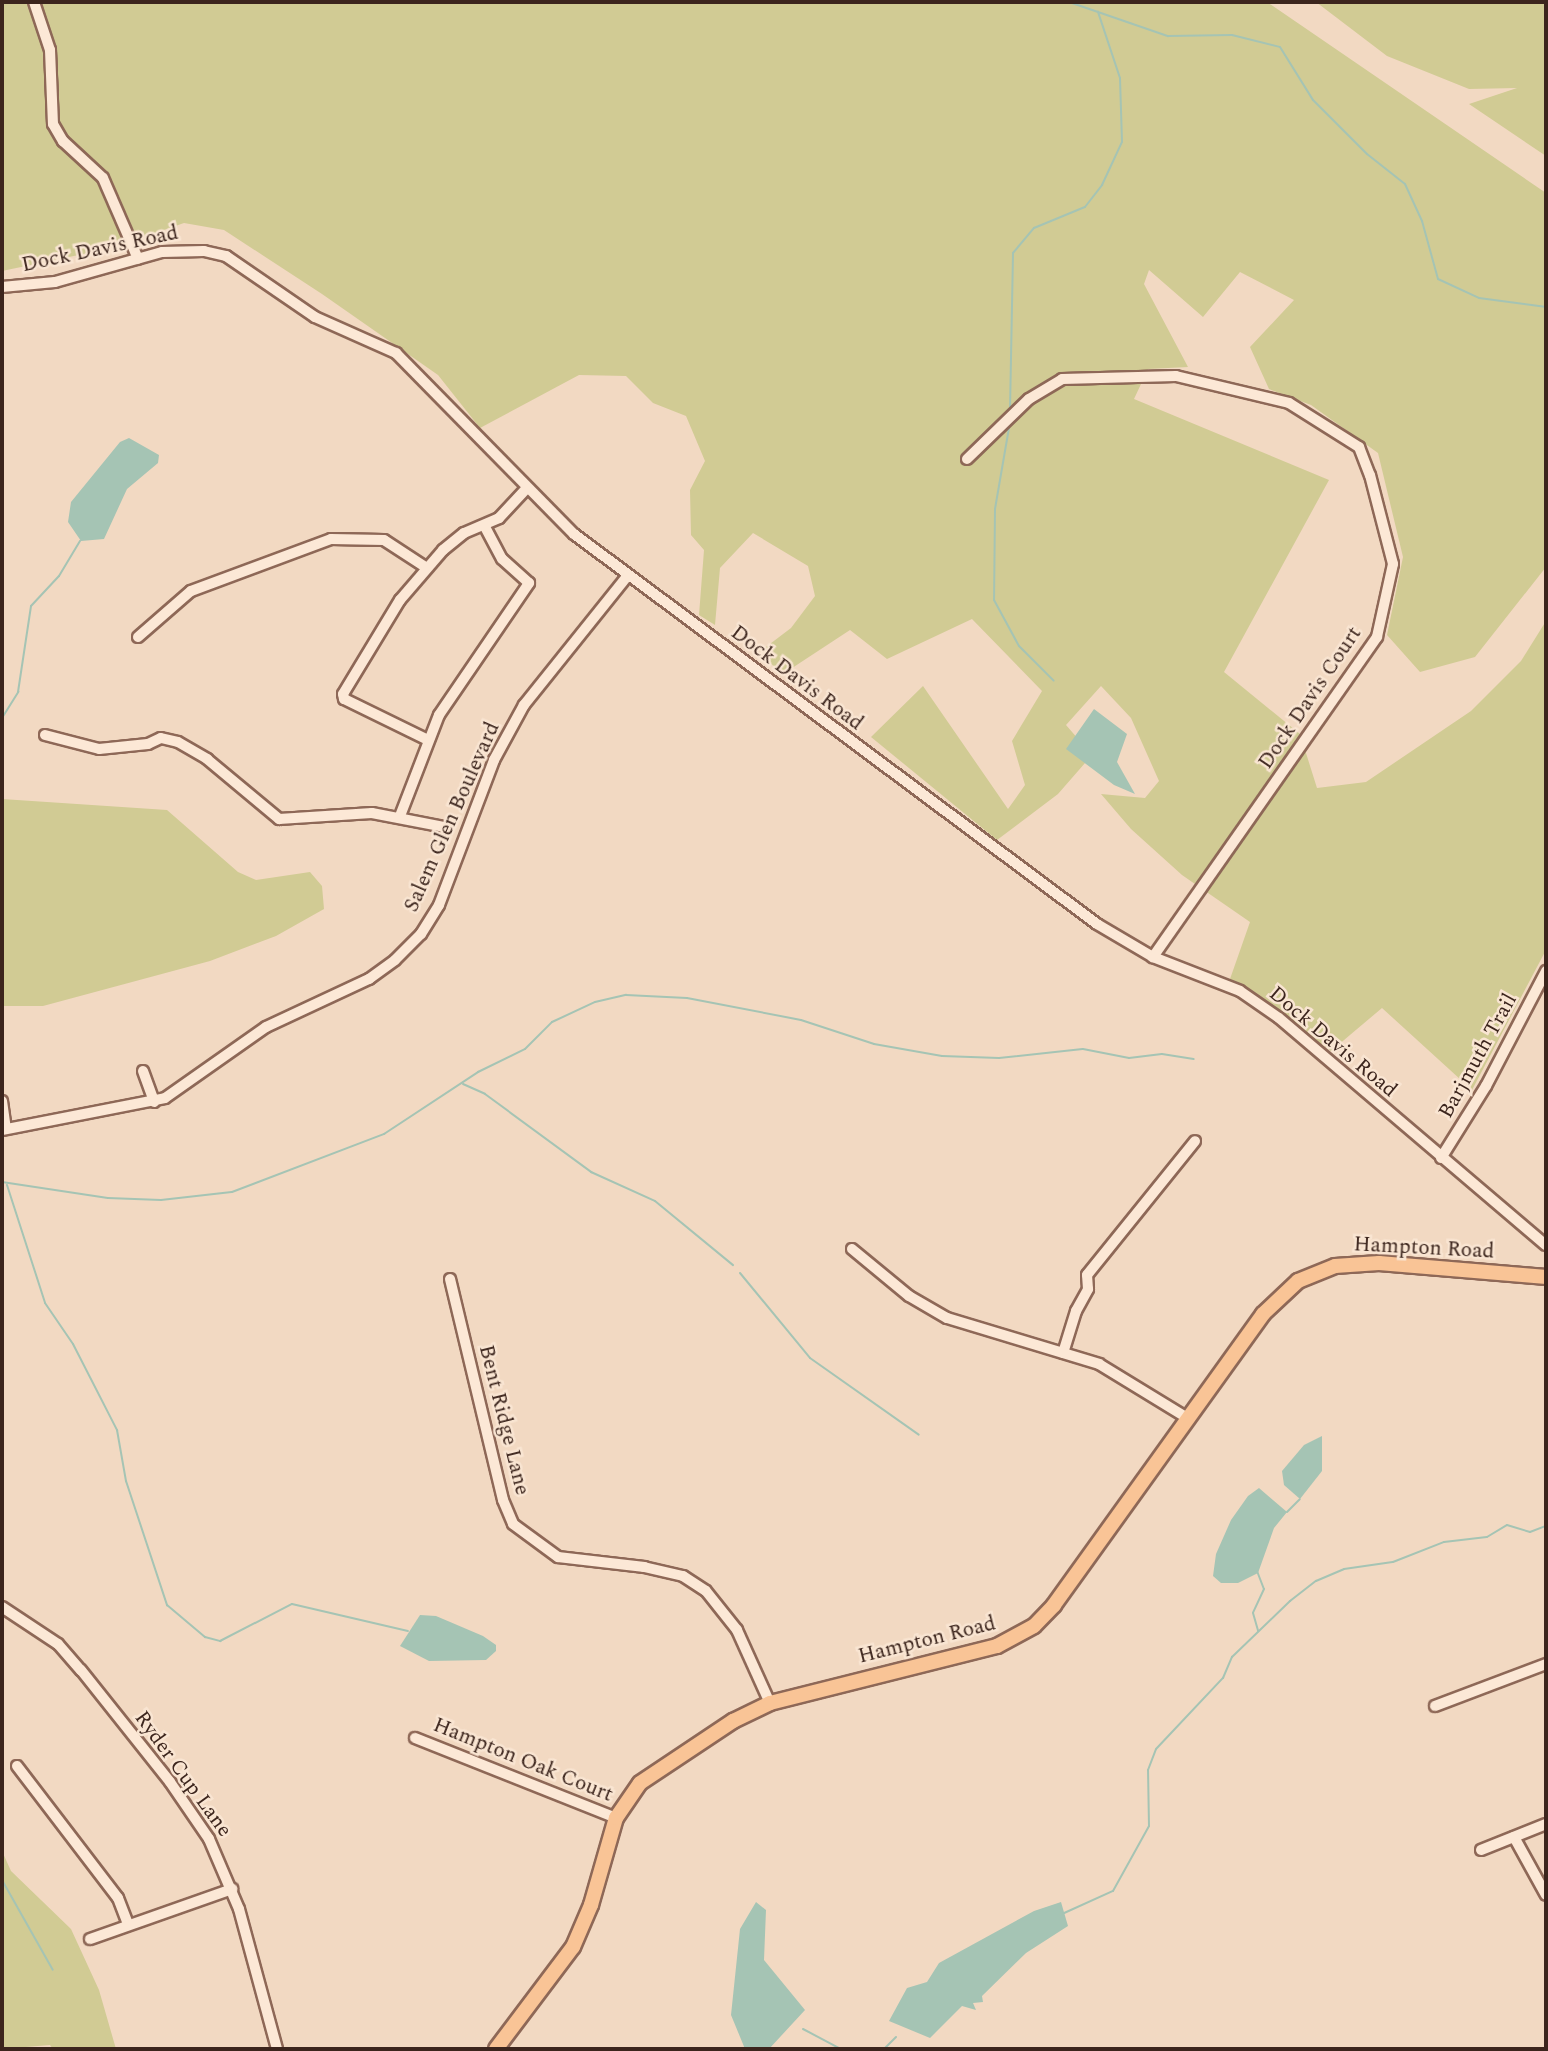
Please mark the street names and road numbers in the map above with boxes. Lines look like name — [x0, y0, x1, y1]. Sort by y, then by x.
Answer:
street label: Dock Davis Road — [19, 220, 181, 278]
street label: Dock Davis Road — [726, 620, 868, 736]
street label: Dock Davis Court — [1253, 622, 1367, 774]
street label: Salem Glen Boulevard — [399, 718, 505, 916]
street label: Dock Davis Road — [1264, 981, 1402, 1103]
street label: Barjmuth Trail — [1433, 989, 1523, 1123]
street label: Hampton Road — [1353, 1232, 1495, 1264]
street label: Bent Ridge Lane — [473, 1342, 535, 1498]
street label: Hampton Road — [856, 1611, 998, 1669]
street label: Ryder Cup Lane — [129, 1706, 237, 1842]
street label: Hampton Oak Court — [429, 1712, 617, 1808]

